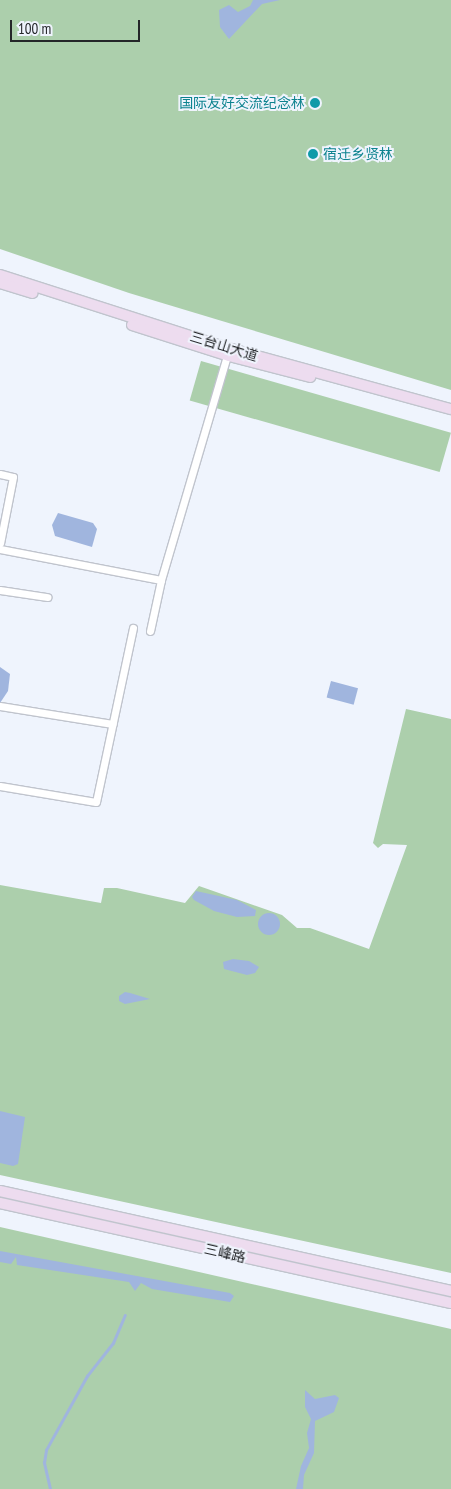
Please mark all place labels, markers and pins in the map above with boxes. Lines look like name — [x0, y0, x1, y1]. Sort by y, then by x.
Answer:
place label: 国际友好交流纪念林 — [179, 95, 305, 111]
marker: 国际友好交流纪念林 — [309, 97, 321, 109]
place label: 宿迁乡贤林 — [323, 146, 393, 162]
marker: 宿迁乡贤林 — [307, 148, 319, 160]

